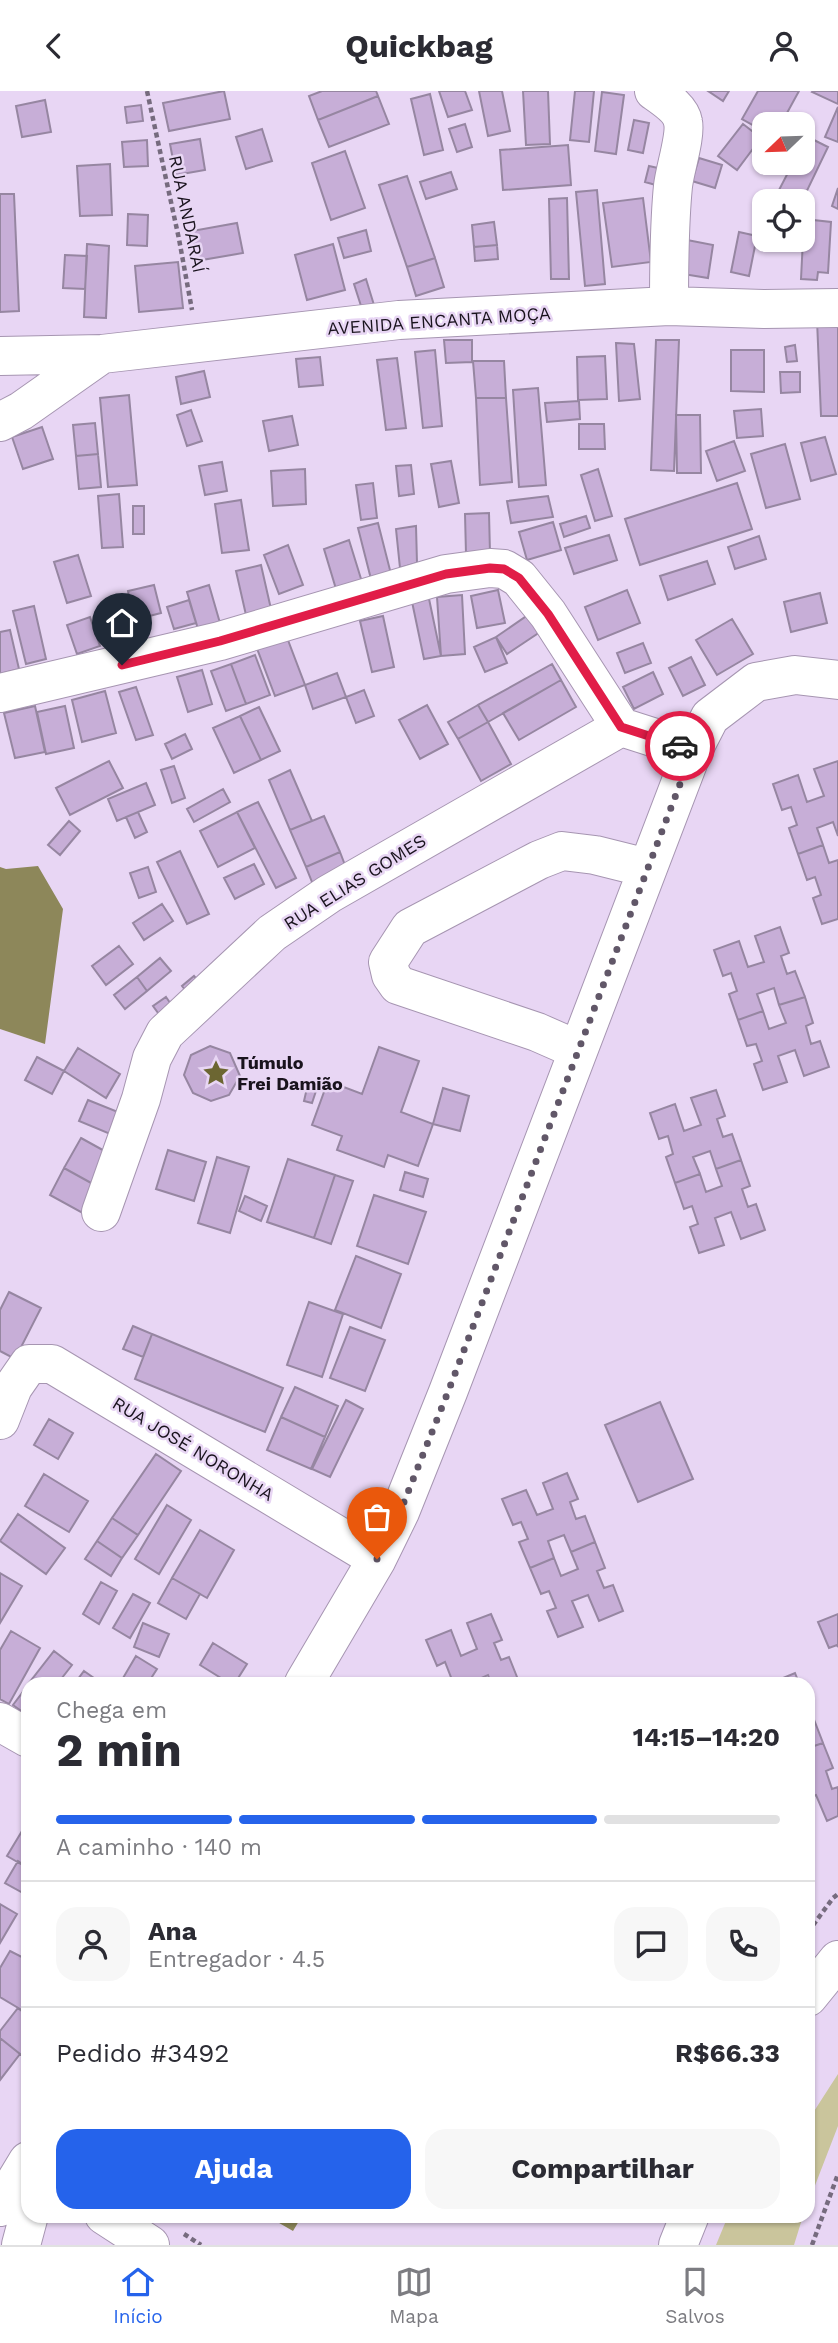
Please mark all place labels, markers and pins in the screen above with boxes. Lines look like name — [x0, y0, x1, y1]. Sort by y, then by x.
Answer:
pin — [92, 593, 152, 665]
place label: Túmulo Frei Damião — [237, 1052, 343, 1094]
place icon: Túmulo Frei Damião — [201, 1058, 231, 1088]
pin — [347, 1487, 407, 1559]

